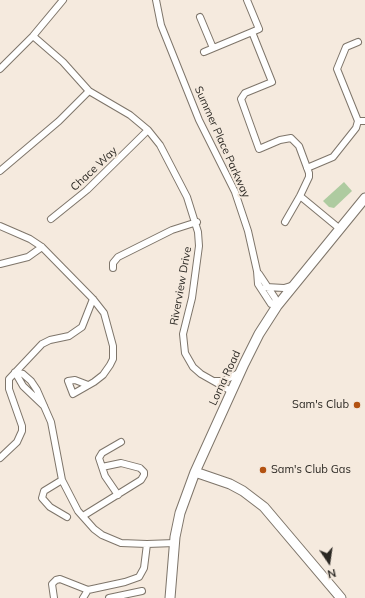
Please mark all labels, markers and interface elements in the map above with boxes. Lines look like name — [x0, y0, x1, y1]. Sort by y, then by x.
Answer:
street label: Summer Place Parkway — [191, 84, 253, 200]
street label: Chace Way — [68, 144, 120, 194]
street label: Riverview Drive — [168, 246, 194, 326]
street label: Lorna Road — [207, 348, 243, 408]
place label: Sam's Club — [292, 398, 349, 412]
marker: Sam's Club — [352, 400, 362, 410]
place label: Sam's Club Gas — [271, 463, 351, 477]
marker: Sam's Club Gas — [258, 465, 268, 475]
north arrow — [309, 542, 349, 582]
text: N — [326, 566, 337, 581]

